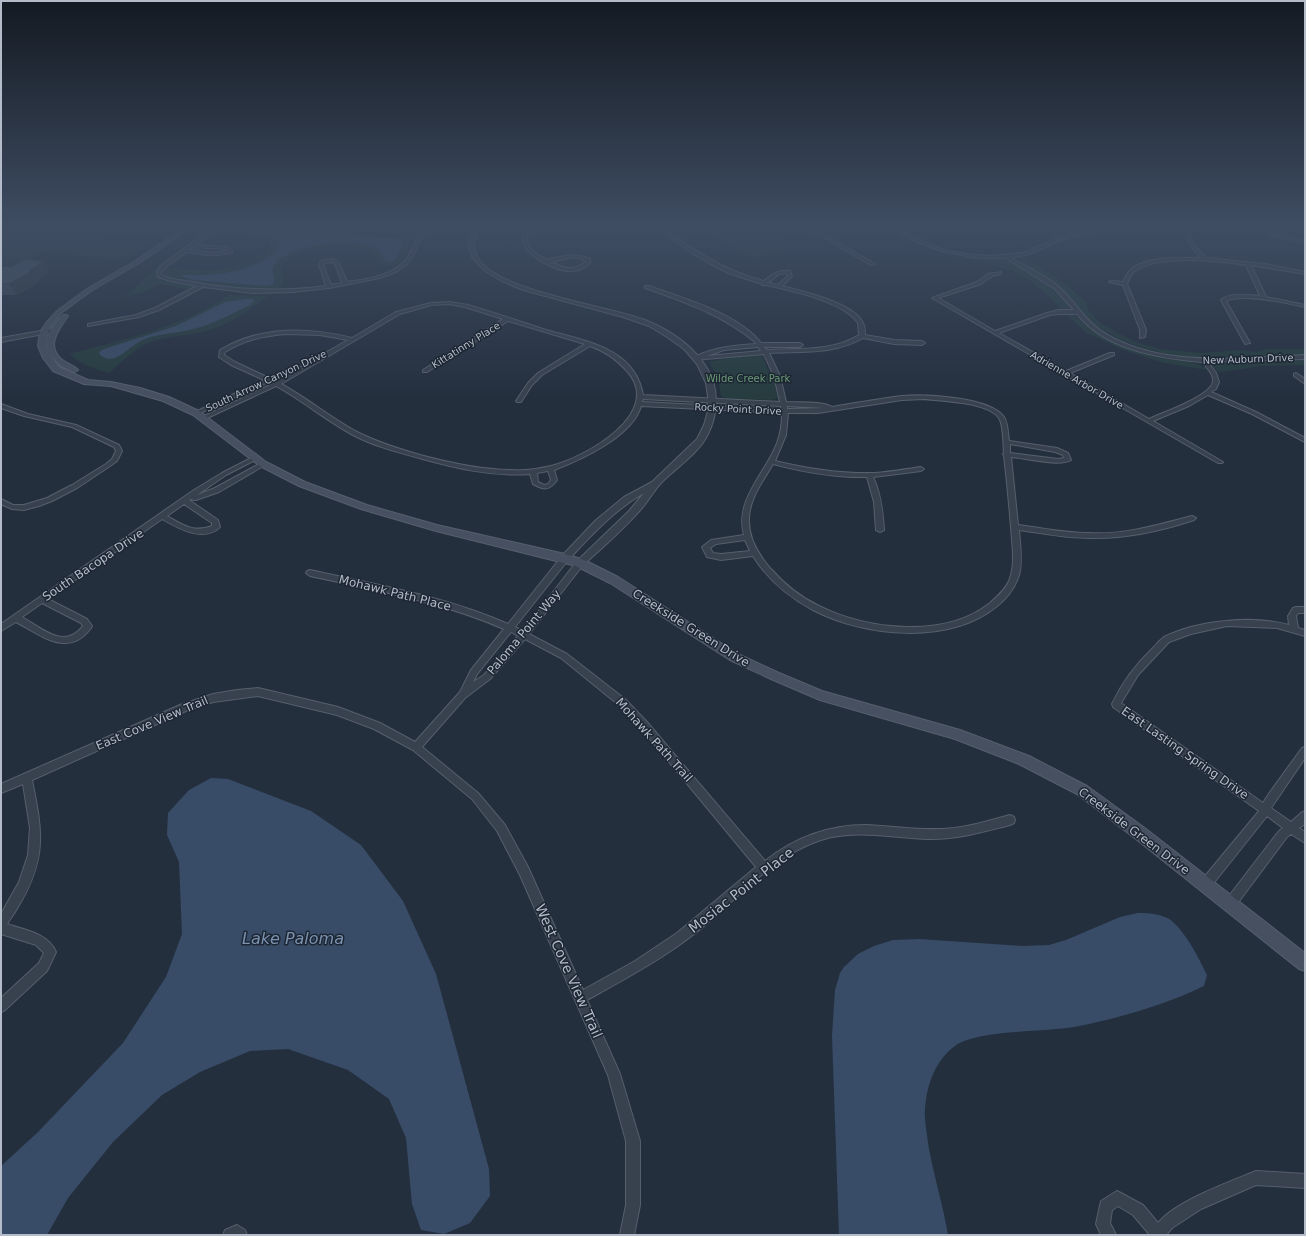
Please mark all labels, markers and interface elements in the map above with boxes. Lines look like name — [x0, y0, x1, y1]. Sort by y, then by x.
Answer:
street label: Kittatinny Place — [430, 320, 502, 370]
street label: South Arrow Canyon Drive — [204, 348, 328, 414]
street label: Adrienne Arbor Drive — [1029, 349, 1125, 411]
street label: New Auburn Drive — [1202, 352, 1294, 366]
park label: Wilde Creek Park — [706, 373, 791, 384]
street label: Rocky Point Drive — [694, 401, 782, 417]
street label: South Bacopa Drive — [40, 526, 146, 604]
street label: Mohawk Path Place — [337, 572, 453, 614]
street label: Creekside Green Drive — [630, 586, 752, 670]
street label: Paloma Point Way — [484, 587, 564, 677]
street label: East Cove View Trail — [94, 693, 210, 753]
street label: Mohawk Path Trail — [613, 695, 695, 785]
street label: East Lasting Spring Drive — [1119, 704, 1251, 802]
street label: Creekside Green Drive — [1076, 785, 1192, 877]
street label: Mosiac Point Place — [685, 844, 797, 936]
street label: West Cove View Trail — [532, 902, 606, 1040]
water label: Lake Paloma — [242, 929, 344, 948]

